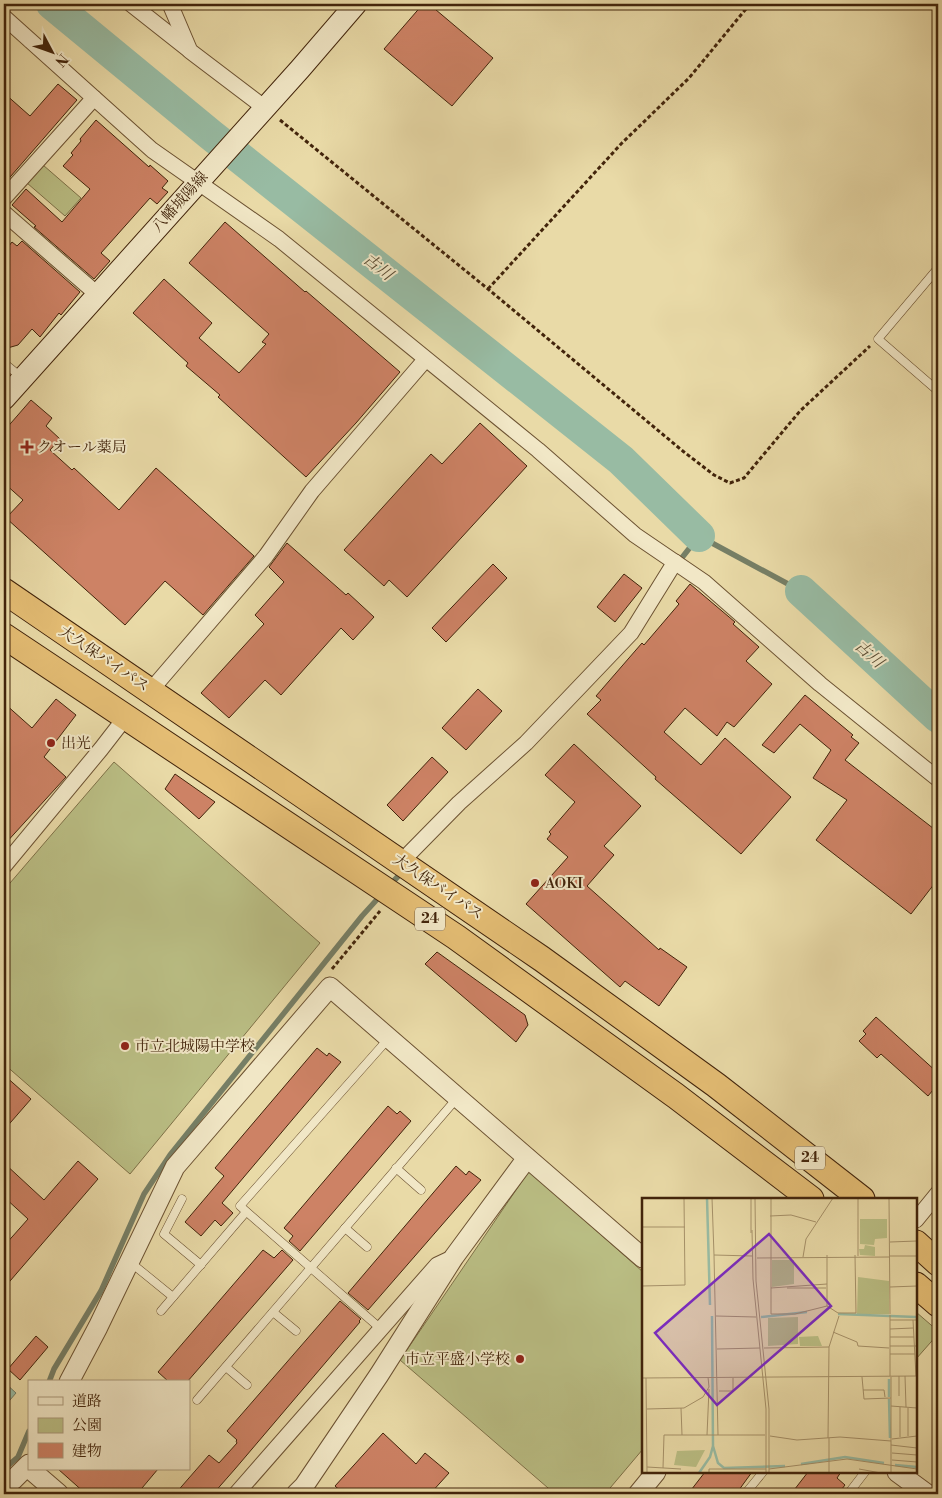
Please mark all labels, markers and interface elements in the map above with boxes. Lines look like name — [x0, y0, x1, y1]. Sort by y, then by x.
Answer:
north arrow — [28, 28, 78, 78]
text: N — [51, 50, 71, 70]
street label: 八幡城陽線 — [148, 168, 212, 236]
water label: 古川 — [359, 249, 398, 286]
place label: クオール薬局 — [37, 438, 127, 457]
marker: クオール薬局 — [21, 441, 33, 453]
street label: 大久保バイパス — [55, 622, 153, 696]
water label: 古川 — [850, 636, 889, 673]
place label: 出光 — [61, 734, 91, 753]
marker: 出光 — [45, 737, 57, 749]
street label: 大久保バイパス — [389, 850, 487, 924]
place label: AOKI — [544, 874, 583, 893]
marker: AOKI — [529, 877, 541, 889]
road number: 24 — [415, 908, 445, 931]
place label: 市立北城陽中学校 — [135, 1037, 255, 1056]
marker: 市立北城陽中学校 — [119, 1040, 131, 1052]
road number: 24 — [795, 1146, 825, 1170]
inset map — [642, 1198, 917, 1473]
place label: 市立平盛小学校 — [405, 1350, 510, 1369]
marker: 市立平盛小学校 — [514, 1353, 526, 1365]
legend — [28, 1380, 190, 1470]
text: 道路 — [72, 1392, 102, 1411]
text: 公園 — [72, 1416, 102, 1435]
text: 建物 — [72, 1442, 102, 1461]

